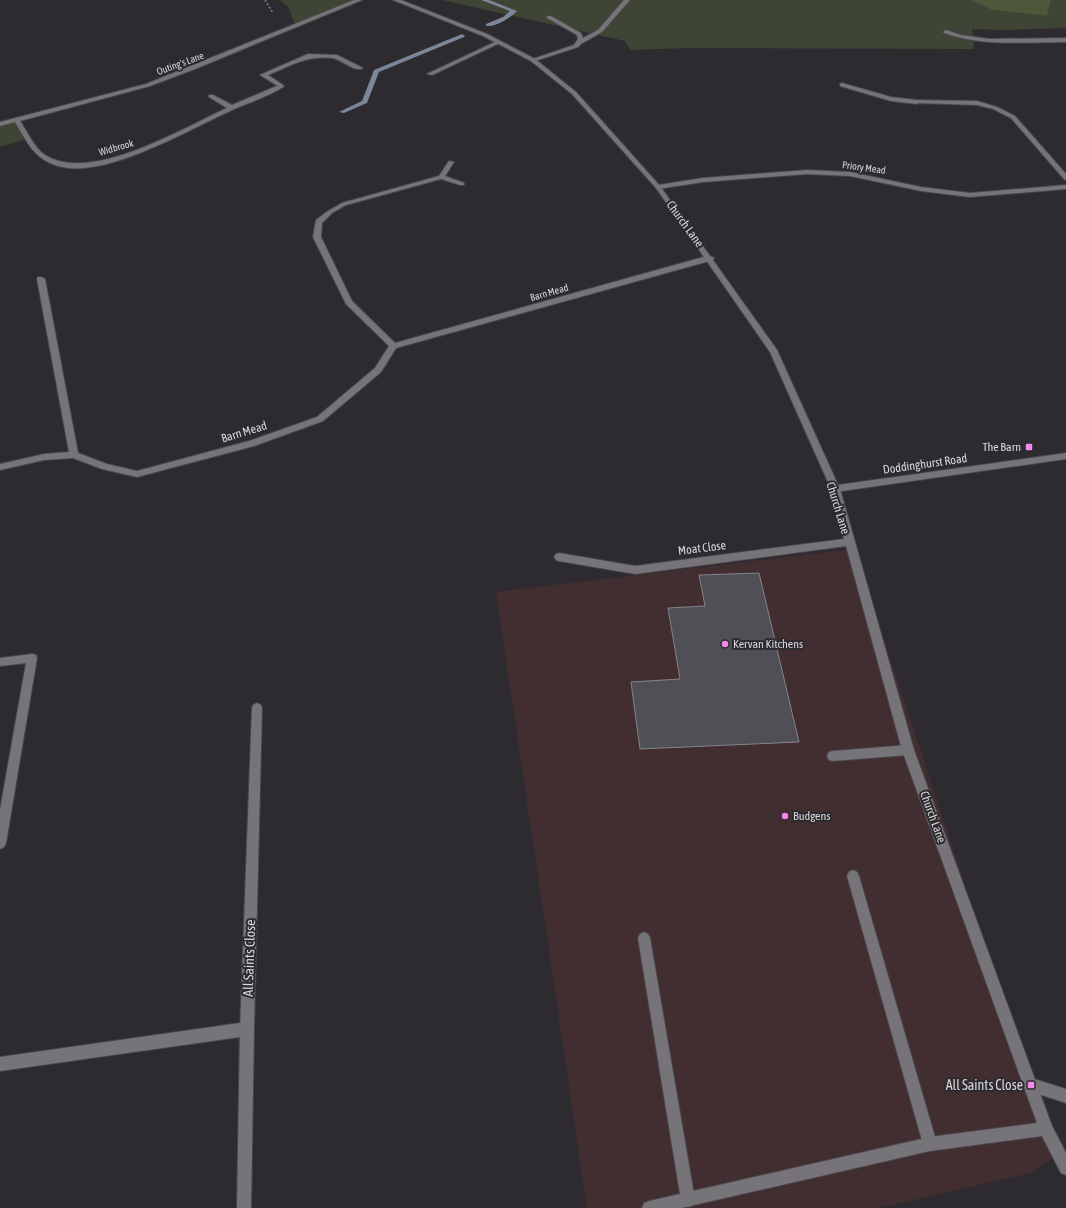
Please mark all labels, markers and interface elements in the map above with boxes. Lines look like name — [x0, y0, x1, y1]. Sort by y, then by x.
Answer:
street label: Outing's Lane — [155, 50, 206, 77]
street label: Widbrook — [97, 137, 135, 158]
street label: Priory Mead — [841, 159, 887, 176]
street label: Church Lane — [663, 198, 707, 250]
street label: Barn Mead — [529, 282, 570, 303]
street label: Barn Mead — [219, 418, 269, 446]
place label: The Barn — [982, 440, 1021, 454]
marker: The Barn — [1024, 442, 1034, 452]
street label: Doddinghurst Road — [882, 451, 968, 477]
street label: Church Lane — [823, 480, 853, 536]
street label: Moat Close — [677, 538, 727, 558]
place label: Kervan Kitchens — [733, 637, 803, 651]
marker: Kervan Kitchens — [720, 639, 730, 649]
street label: Church Lane — [917, 789, 949, 845]
place label: Budgens — [793, 809, 831, 823]
marker: Budgens — [780, 811, 790, 821]
street label: All Saints Close — [240, 919, 258, 997]
place label: All Saints Close — [946, 1077, 1023, 1093]
marker: All Saints Close — [1026, 1080, 1036, 1090]

